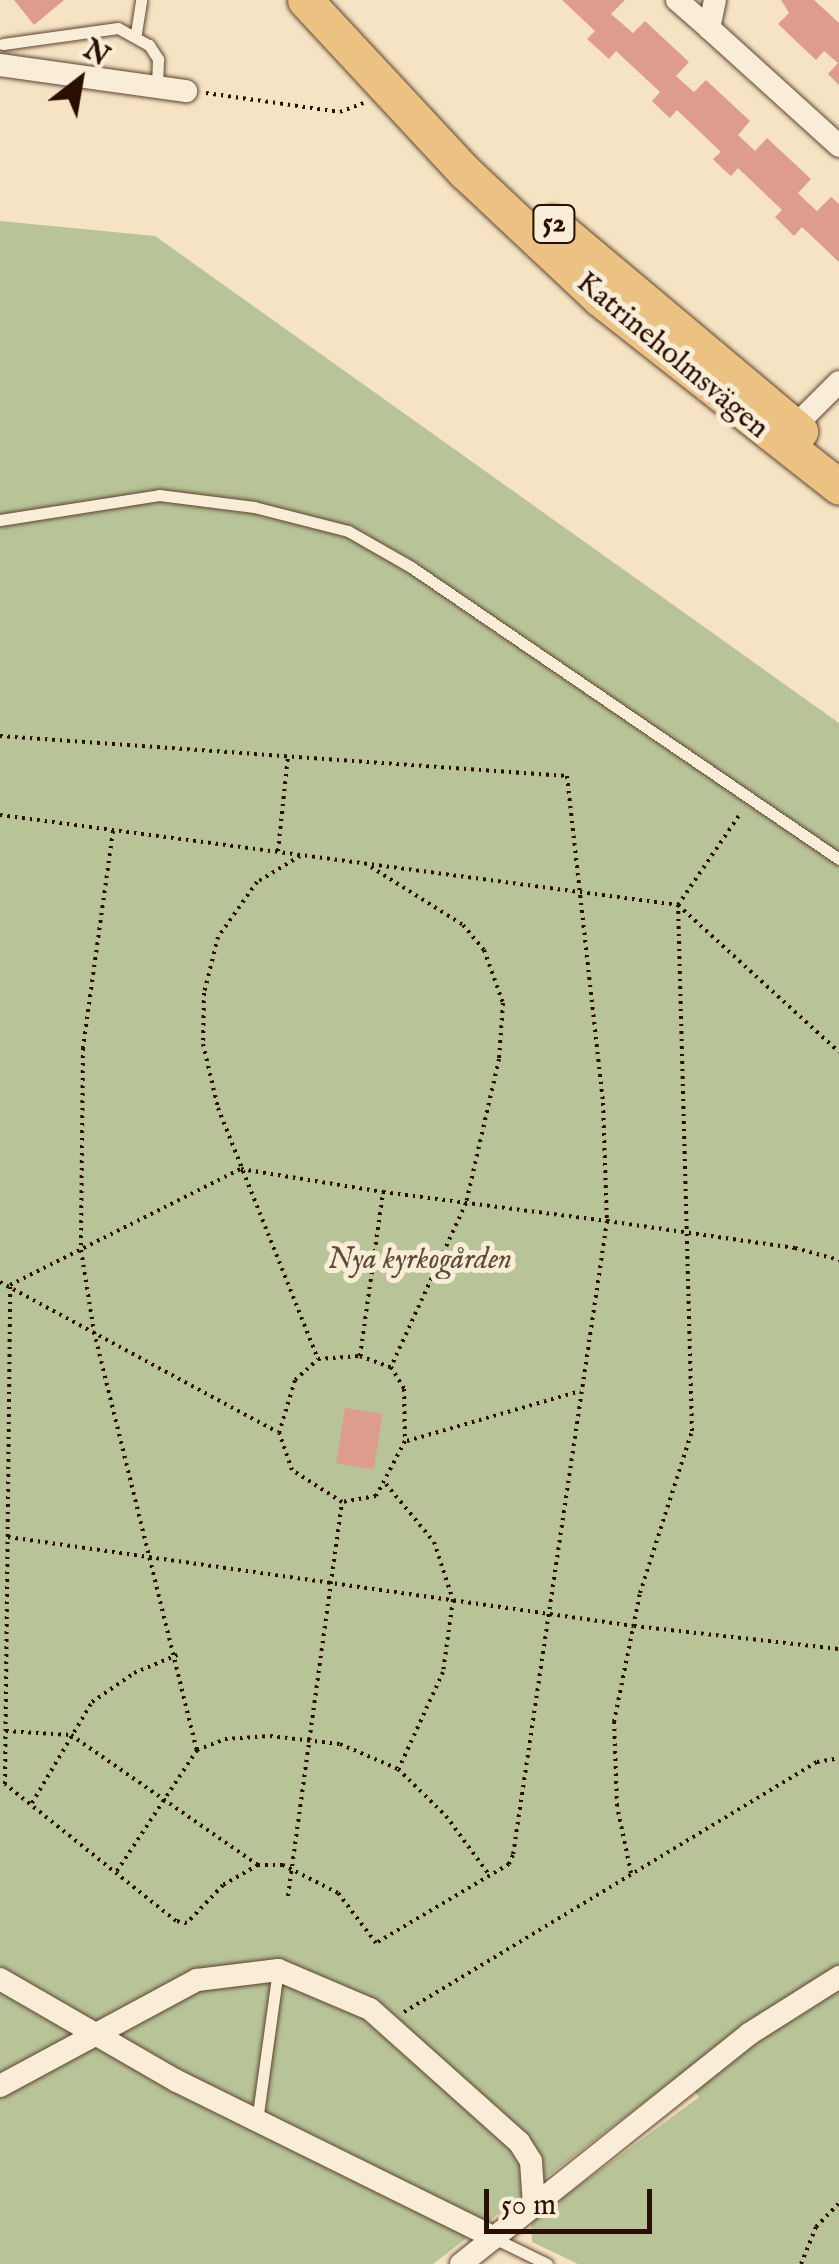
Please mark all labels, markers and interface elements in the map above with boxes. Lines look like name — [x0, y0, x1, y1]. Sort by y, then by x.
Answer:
north arrow — [30, 30, 130, 130]
text: N — [76, 33, 115, 75]
road number: 52 — [532, 201, 576, 247]
street label: Katrineholmsvägen — [569, 265, 775, 447]
park label: Nya kyrkogården — [328, 1242, 512, 1278]
scale bar — [489, 2169, 656, 2231]
text: 50 m — [501, 2187, 556, 2225]

